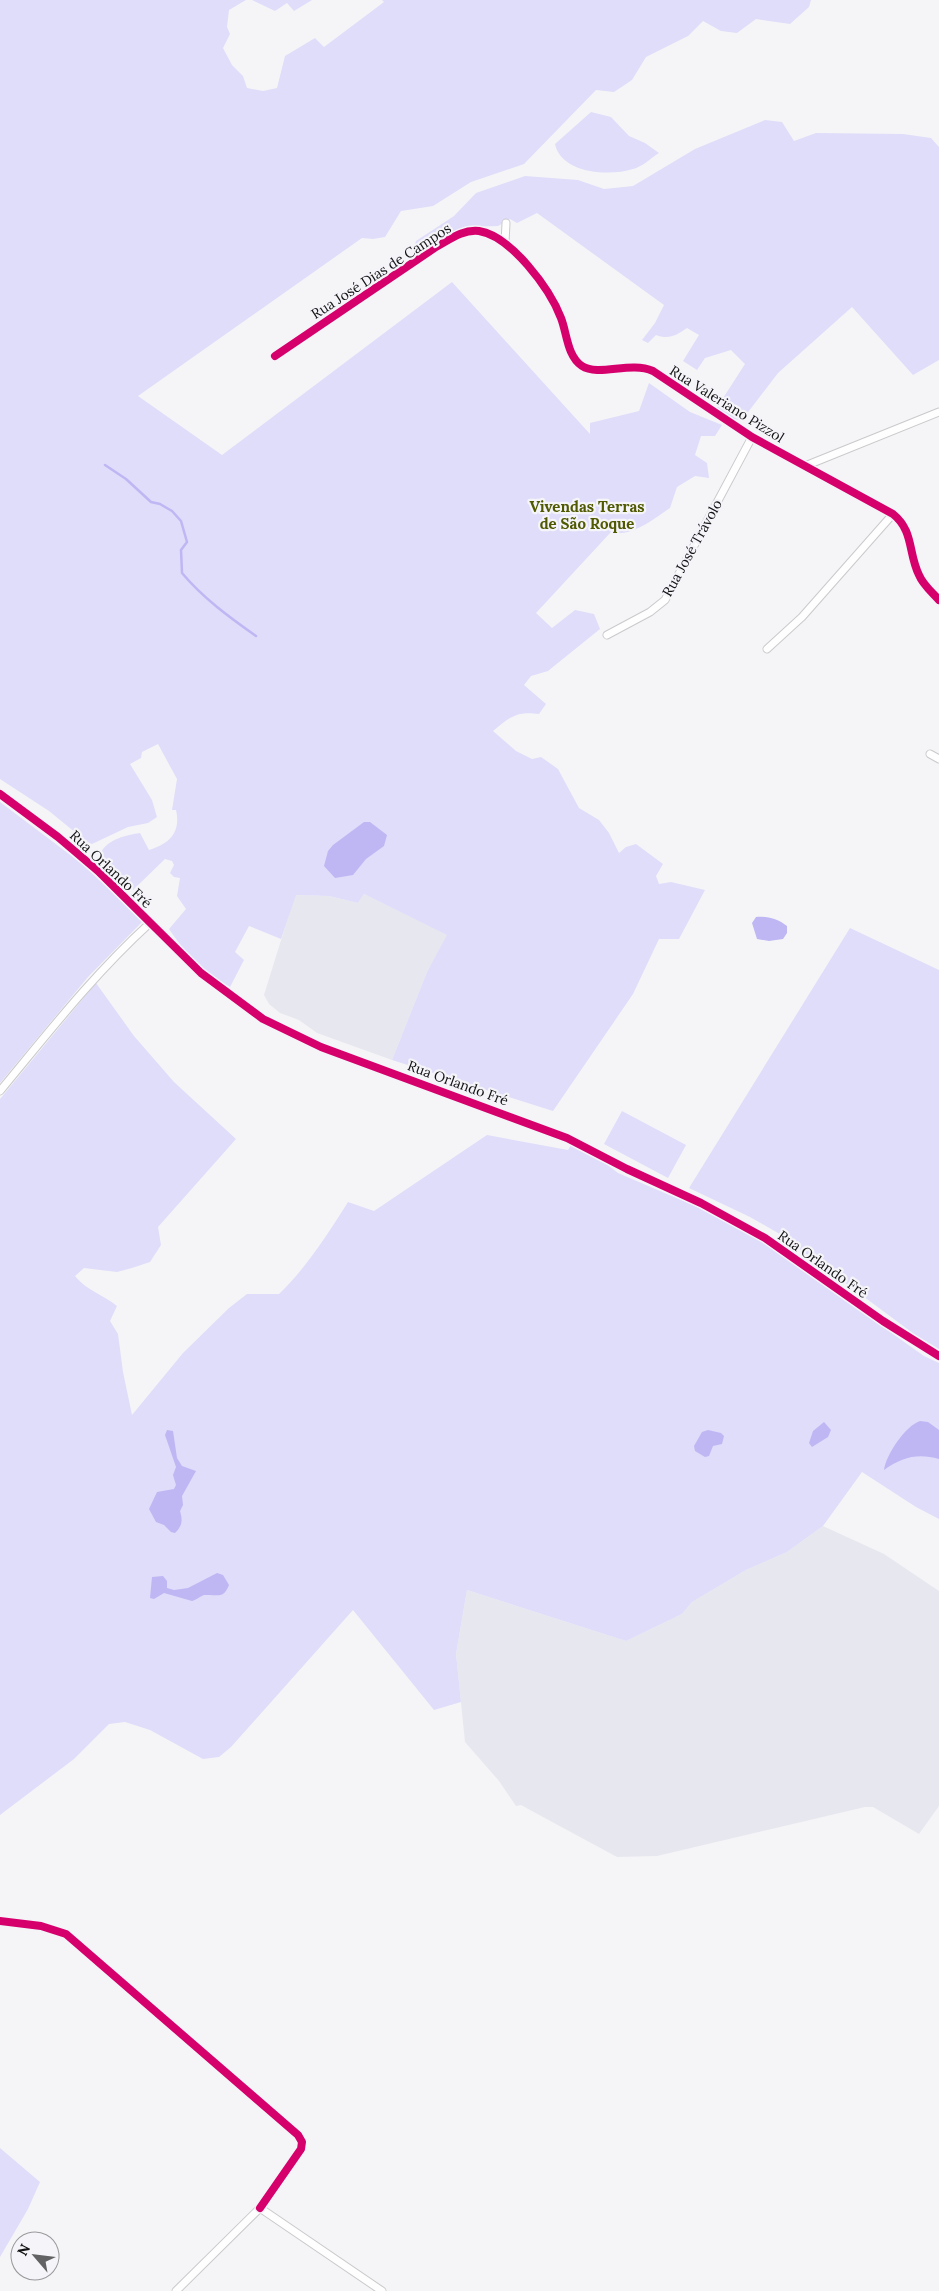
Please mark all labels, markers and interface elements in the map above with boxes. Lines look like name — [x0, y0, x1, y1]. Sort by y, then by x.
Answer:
street label: Rua José Dias de Campos — [308, 219, 454, 323]
street label: Rua Valeriano Pizzol — [666, 361, 788, 447]
street label: Rua José Trávolo — [658, 496, 726, 600]
district label: Vivendas Terras de São Roque — [529, 497, 645, 533]
street label: Rua Orlando Fré — [66, 826, 156, 912]
street label: Rua Orlando Fré — [405, 1056, 511, 1110]
street label: Rua Orlando Fré — [774, 1226, 872, 1302]
north arrow — [10, 2231, 60, 2281]
text: N — [13, 2241, 34, 2259]

